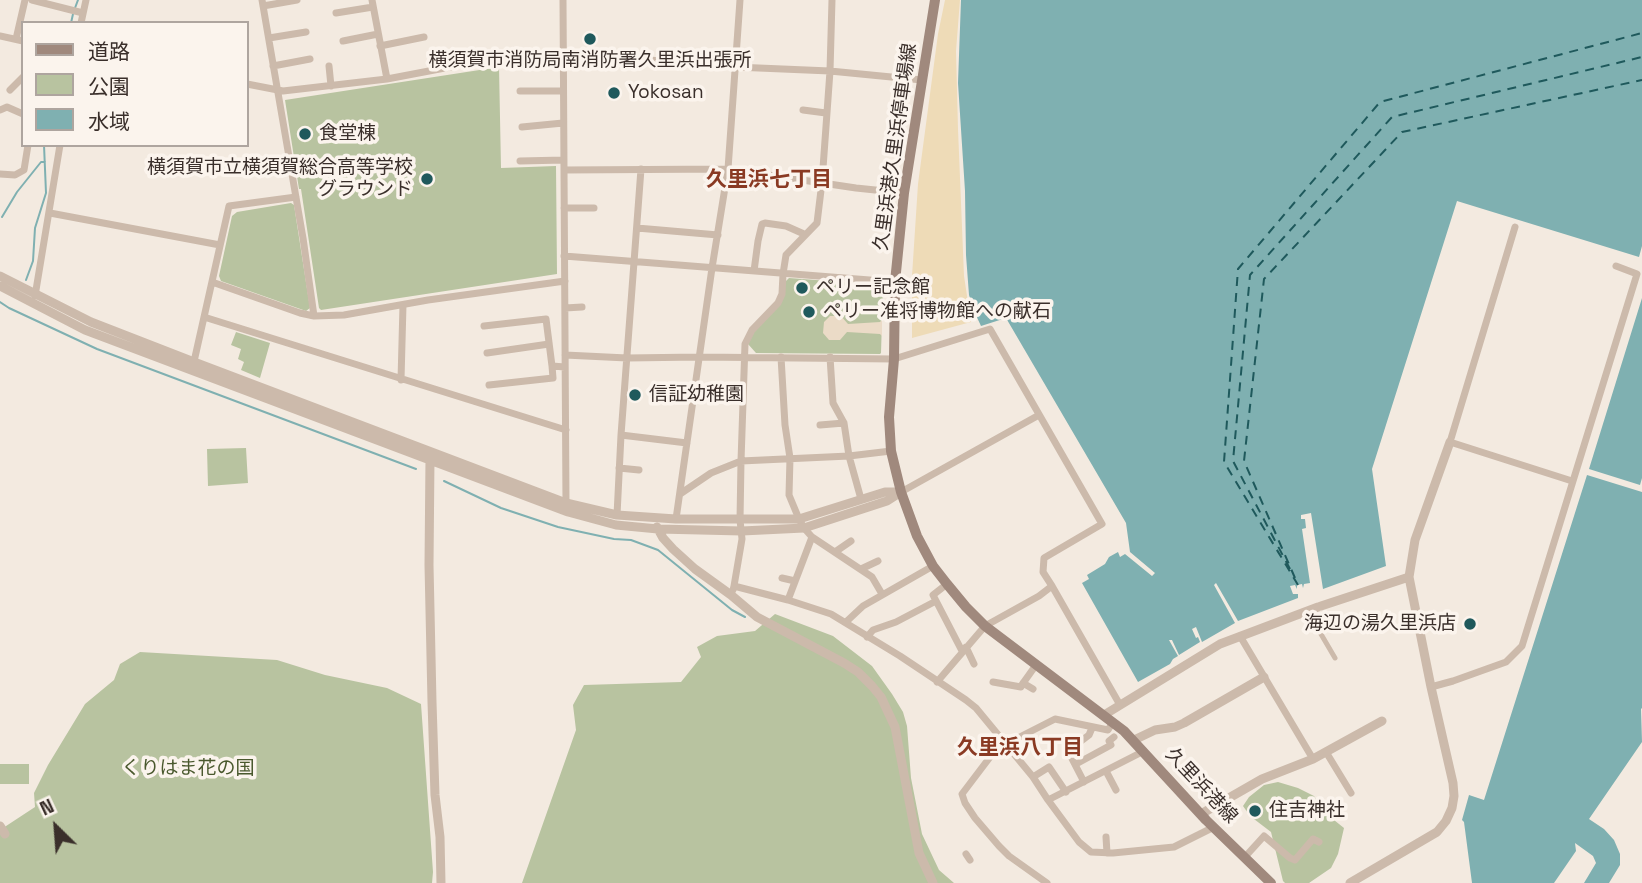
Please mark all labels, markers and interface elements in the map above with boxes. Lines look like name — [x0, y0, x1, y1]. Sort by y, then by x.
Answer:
legend — [21, 21, 248, 147]
marker: 横須賀市消防局南消防署久里浜出張所 — [582, 31, 598, 47]
text: 道路 — [88, 38, 130, 65]
street label: 久里浜港久里浜停車場線 — [870, 42, 922, 252]
place label: 横須賀市消防局南消防署久里浜出張所 — [429, 50, 751, 72]
text: 公園 — [88, 73, 130, 100]
place label: Yokosan — [628, 82, 704, 104]
marker: Yokosan — [606, 85, 622, 101]
text: 水域 — [88, 108, 130, 135]
place label: 食堂棟 — [319, 123, 376, 145]
marker: 食堂棟 — [297, 126, 313, 142]
place label: 横須賀市立横須賀総合高等学校 グラウンド — [147, 157, 413, 201]
district label: 久里浜七丁目 — [706, 167, 832, 193]
marker: 横須賀市立横須賀総合高等学校 グラウンド — [419, 171, 435, 187]
place label: ペリー記念館 — [816, 277, 930, 299]
marker: ペリー記念館 — [794, 280, 810, 296]
place label: ペリー准将博物館への献石 — [823, 301, 1051, 323]
marker: ペリー准将博物館への献石 — [801, 304, 817, 320]
place label: 信証幼稚園 — [649, 384, 744, 406]
marker: 信証幼稚園 — [627, 387, 643, 403]
place label: 海辺の湯久里浜店 — [1304, 613, 1456, 635]
marker: 海辺の湯久里浜店 — [1462, 616, 1478, 632]
district label: 久里浜八丁目 — [957, 735, 1083, 761]
street label: 久里浜港線 — [1160, 743, 1242, 829]
park label: くりはま花の国 — [122, 758, 254, 780]
north arrow — [21, 792, 91, 862]
text: N — [36, 793, 58, 822]
place label: 住吉神社 — [1269, 800, 1345, 822]
marker: 住吉神社 — [1247, 803, 1263, 819]

